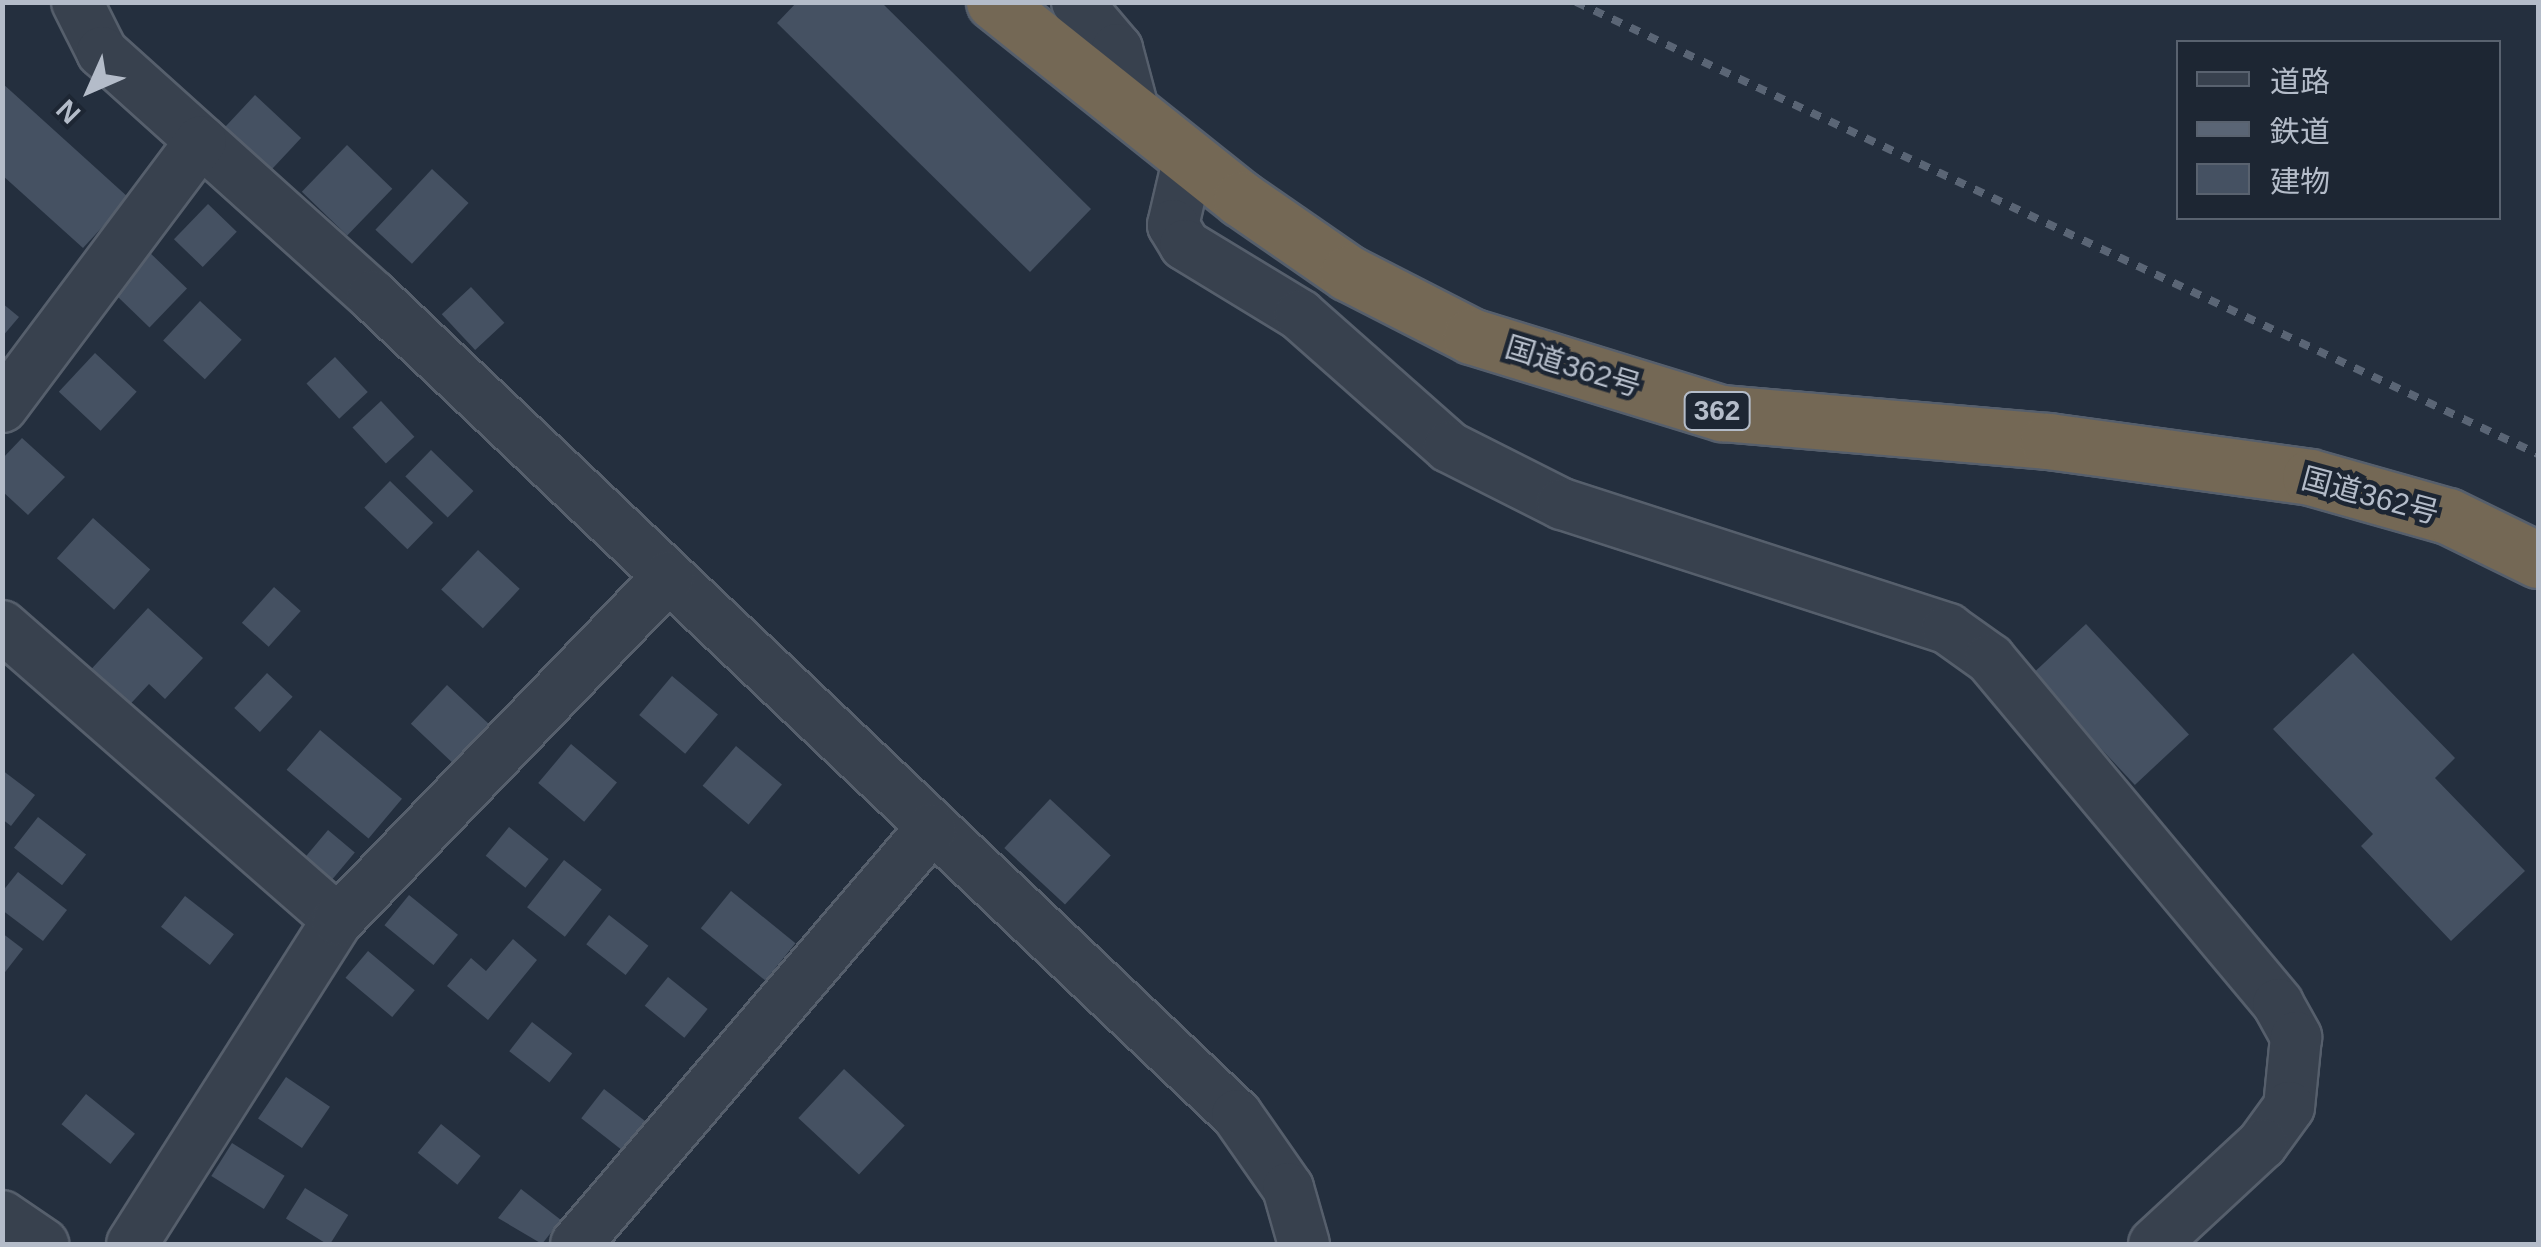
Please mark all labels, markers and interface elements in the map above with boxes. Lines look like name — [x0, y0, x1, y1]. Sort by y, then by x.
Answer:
north arrow — [40, 40, 140, 140]
legend — [2176, 40, 2501, 220]
text: 道路 — [2270, 65, 2330, 98]
text: N — [50, 93, 87, 130]
text: 鉄道 — [2270, 115, 2330, 148]
text: 建物 — [2270, 165, 2330, 198]
street label: 国道362号 — [1501, 329, 1645, 405]
road number: 362 — [1682, 388, 1752, 434]
street label: 国道362号 — [2298, 460, 2442, 532]

